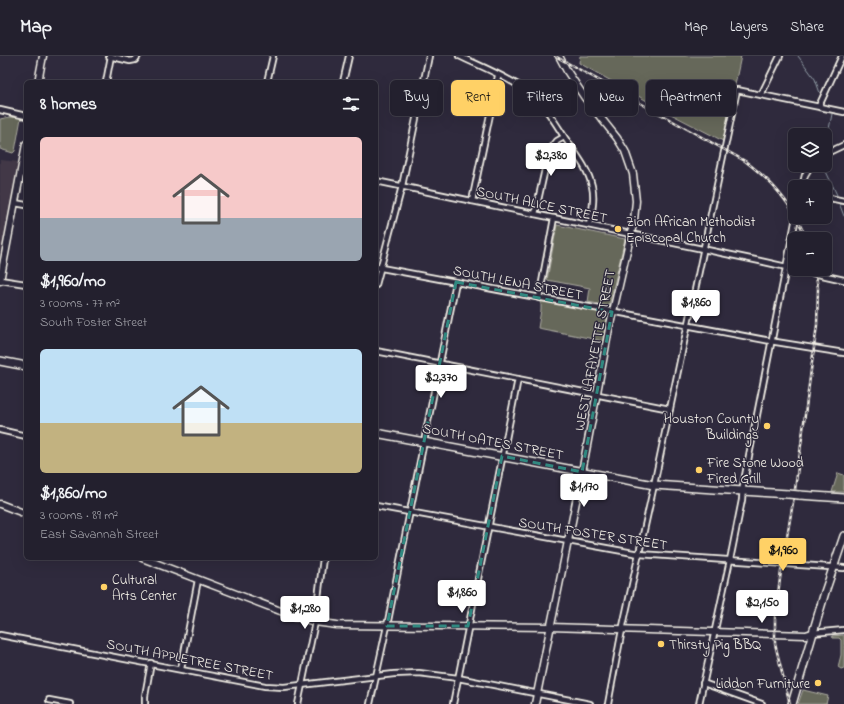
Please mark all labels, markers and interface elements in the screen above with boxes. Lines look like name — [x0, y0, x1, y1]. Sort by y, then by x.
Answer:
text: Map — [20, 14, 52, 41]
text: Map — [684, 17, 708, 38]
text: Layers — [730, 17, 768, 38]
text: Share — [790, 17, 824, 38]
chip: Buy — [390, 80, 443, 116]
chip: Rent — [451, 80, 505, 116]
chip: Filters — [513, 80, 577, 116]
chip: New — [585, 80, 638, 116]
chip: Apartment — [646, 80, 736, 116]
text: 8 homes — [40, 92, 97, 117]
icon: filters — [340, 93, 362, 115]
map controls — [788, 128, 832, 276]
button: layers — [788, 128, 832, 172]
pin: $2,380 — [518, 143, 584, 177]
text: $2,380 — [535, 146, 567, 165]
icon: home — [165, 163, 237, 235]
button: + — [788, 180, 832, 224]
street label: SOUTH ALICE STREET — [474, 181, 609, 230]
place label: Zion African Methodist Episcopal Church — [626, 212, 756, 249]
marker: Zion African Methodist Episcopal Church — [613, 224, 623, 234]
button: − — [788, 232, 832, 276]
street label: SOUTH LENA STREET — [451, 261, 584, 306]
street label: WEST LAFAYETTE STREET — [570, 268, 621, 433]
text: $1,960/mo — [40, 269, 106, 294]
pin: $1,860 — [663, 290, 729, 324]
text: $1,860 — [681, 293, 711, 312]
text: 3 rooms · 77 m² — [40, 294, 120, 313]
text: South Foster Street — [40, 313, 147, 332]
pin: $2,370 — [408, 365, 474, 399]
text: $2,370 — [425, 368, 457, 387]
icon: home — [165, 375, 237, 447]
place label: Houston County Buildings — [664, 409, 759, 447]
street label: SOUTH OATES STREET — [420, 418, 565, 466]
marker: Houston County Buildings — [762, 421, 772, 431]
place label: Fire Stone Wood Fired Grill — [706, 453, 804, 490]
marker: Fire Stone Wood Fired Grill — [694, 465, 704, 475]
pin: $1,170 — [551, 474, 617, 508]
text: $1,170 — [569, 477, 599, 496]
text: $1,860/mo — [40, 481, 107, 506]
text: 3 rooms · 89 m² — [40, 506, 118, 525]
street label: SOUTH FOSTER STREET — [517, 512, 669, 557]
text: East Savannah Street — [40, 525, 159, 544]
pin: $1,960 — [750, 538, 816, 572]
text: $1,960 — [768, 541, 798, 560]
place label: Cultural Arts Center — [112, 570, 177, 607]
pin: $1,860 — [429, 580, 495, 614]
marker: Cultural Arts Center — [99, 582, 109, 592]
text: $1,860 — [447, 583, 477, 602]
pin: $2,150 — [729, 590, 795, 624]
text: $2,150 — [745, 593, 779, 612]
pin: $1,280 — [272, 596, 338, 630]
text: $1,280 — [289, 599, 321, 618]
street label: SOUTH APPLETREE STREET — [105, 634, 275, 687]
place label: Thirsty Pig BBQ — [669, 635, 762, 657]
marker: Thirsty Pig BBQ — [656, 639, 666, 649]
place label: Liddon Furniture — [716, 674, 811, 695]
marker: Liddon Furniture — [813, 678, 823, 688]

